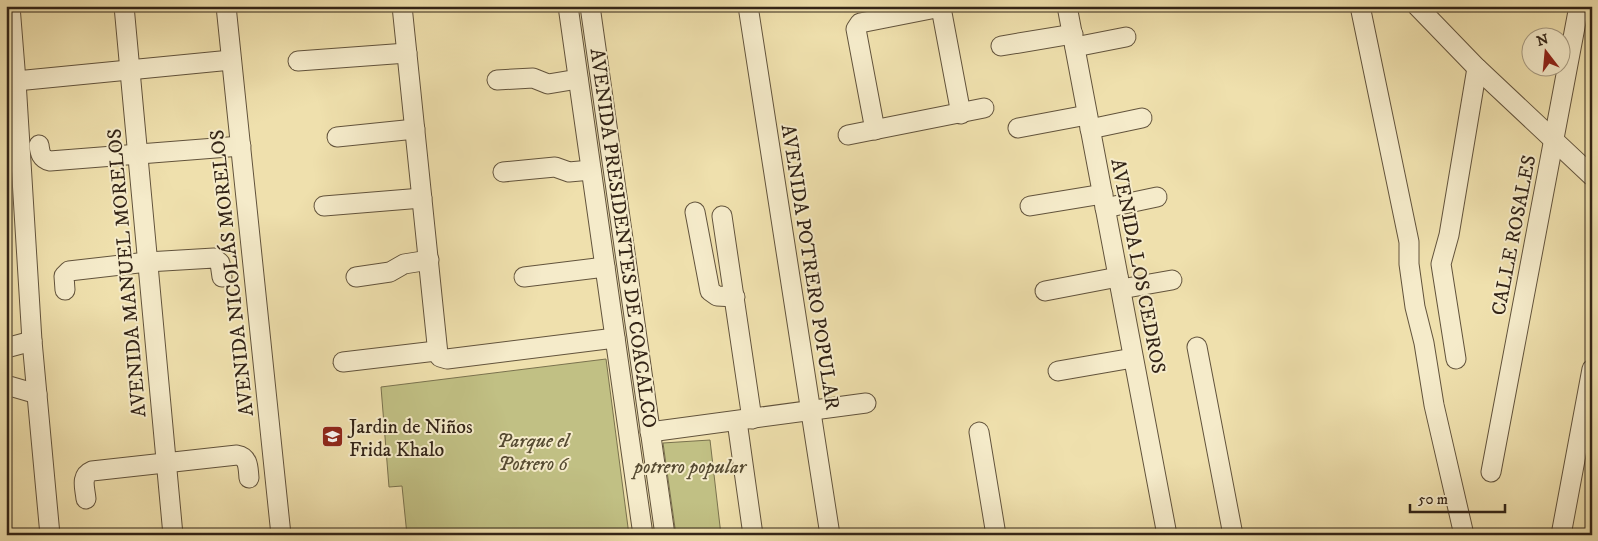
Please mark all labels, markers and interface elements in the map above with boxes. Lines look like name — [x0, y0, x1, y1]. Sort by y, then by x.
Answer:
north arrow — [1520, 28, 1570, 78]
text: N — [1535, 30, 1551, 51]
street label: AVENIDA PRESIDENTES DE COACALCO — [583, 47, 662, 430]
street label: AVENIDA POTRERO POPULAR — [775, 123, 844, 412]
street label: AVENIDA MANUEL MORELOS — [102, 127, 153, 418]
street label: AVENIDA NICOLÁS MORELOS — [204, 128, 260, 417]
street label: CALLE ROSALES — [1487, 153, 1542, 318]
street label: AVENIDA LOS CEDROS — [1104, 157, 1171, 376]
place label: Jardin de Niños Frida Khalo — [347, 415, 473, 463]
school or university icon: Jardin de Niños Frida Khalo — [321, 425, 345, 449]
park label: Parque el Potrero 6 — [497, 429, 571, 477]
park label: potrero popular — [630, 455, 748, 480]
scale bar — [1410, 481, 1506, 513]
text: 50 m — [1418, 490, 1448, 509]

